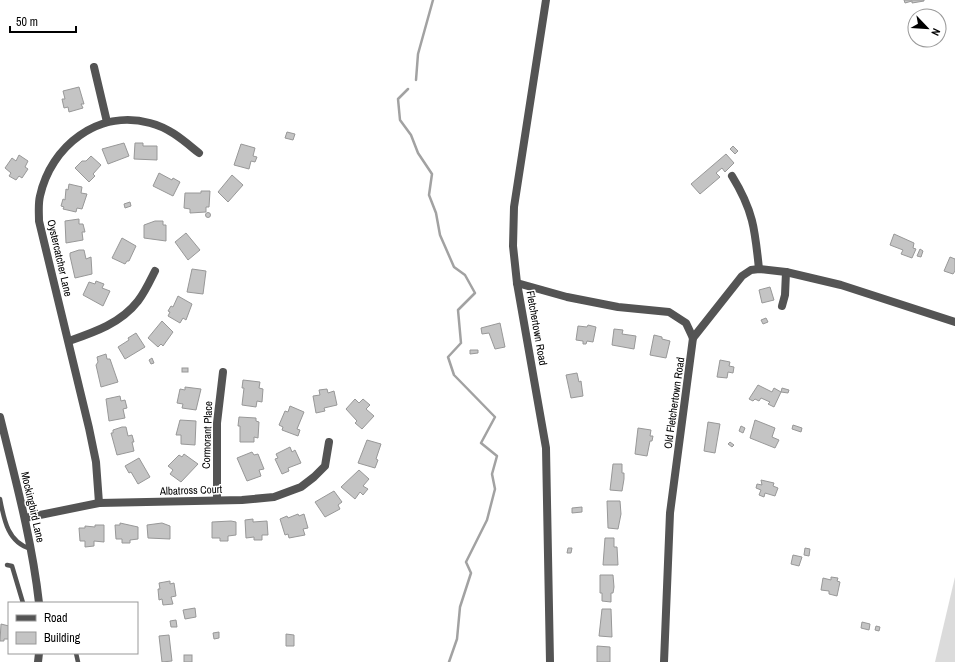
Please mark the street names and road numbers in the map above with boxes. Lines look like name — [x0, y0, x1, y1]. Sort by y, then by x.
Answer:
street label: Oystercatcher Lane — [44, 218, 76, 298]
street label: Fletchertown Road — [524, 290, 550, 366]
street label: Old Fletchertown Road — [661, 356, 687, 450]
street label: Cormorant Place — [199, 401, 215, 469]
street label: Mockingbird Lane — [18, 470, 48, 544]
street label: Albatross Court — [159, 482, 223, 498]

